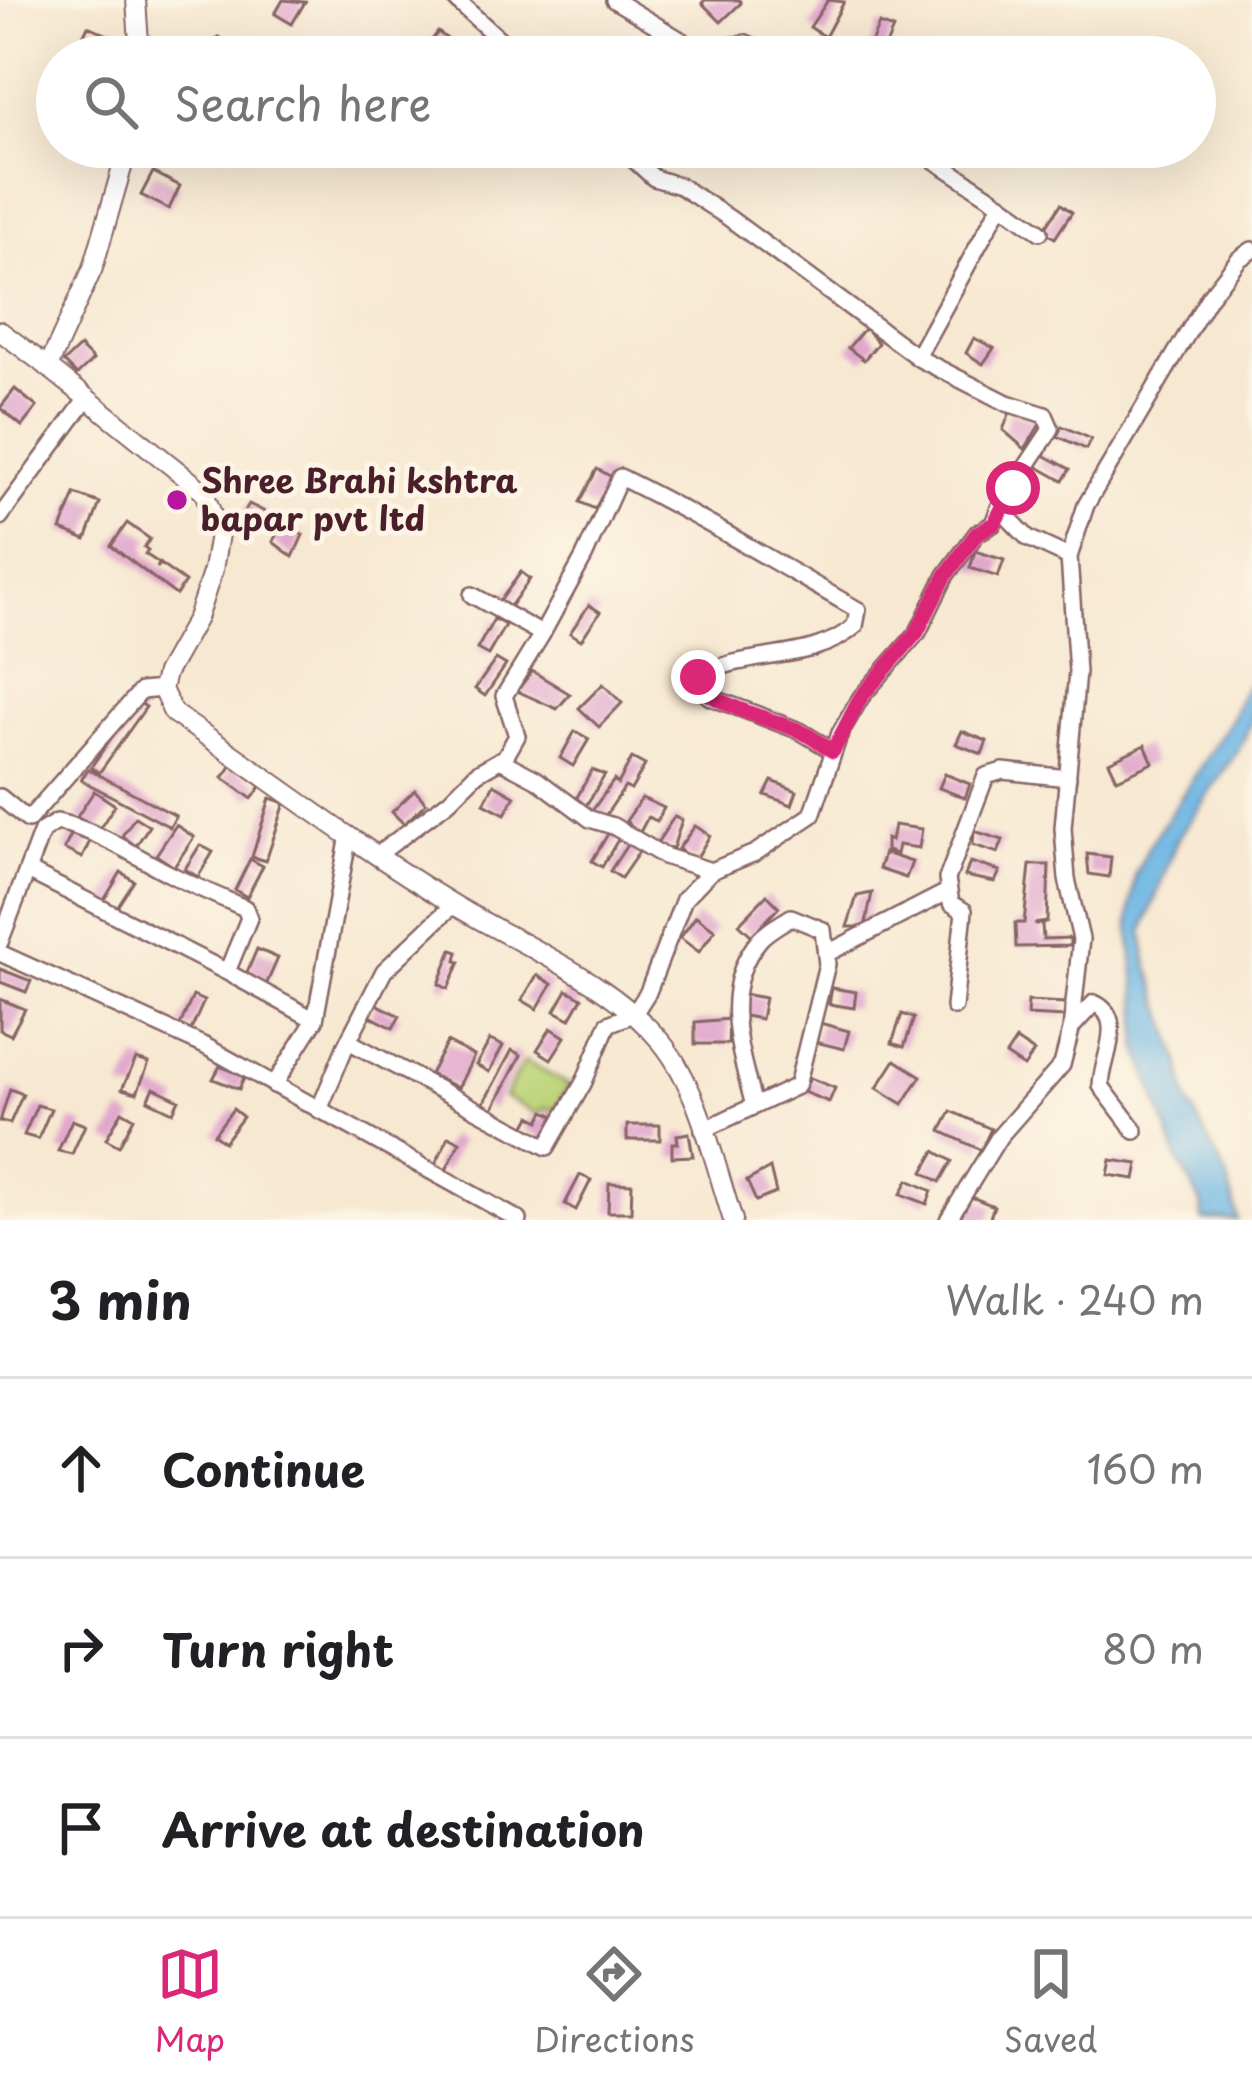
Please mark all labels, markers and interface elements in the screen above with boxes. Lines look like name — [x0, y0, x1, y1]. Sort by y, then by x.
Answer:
search box — [36, 36, 1216, 168]
text: Search here — [174, 68, 431, 136]
icon: search — [78, 69, 144, 135]
place label: Shree Brahi kshtra bapar pvt ltd — [201, 454, 518, 542]
route start — [986, 461, 1040, 515]
marker: Shree Brahi kshtra bapar pvt ltd — [164, 487, 190, 513]
route end — [671, 650, 725, 704]
text: 3 min — [48, 1260, 192, 1337]
text: Walk · 240 m — [946, 1269, 1204, 1328]
text: Continue — [162, 1434, 365, 1502]
icon: ahead — [48, 1435, 114, 1501]
text: 160 m — [1087, 1438, 1204, 1497]
text: Turn right — [162, 1614, 394, 1682]
icon: right — [48, 1615, 114, 1681]
text: 80 m — [1102, 1618, 1204, 1677]
text: Arrive at destination — [162, 1794, 645, 1862]
icon: arrive — [48, 1795, 114, 1861]
tab: Map — [155, 1941, 225, 2063]
tab: Directions — [534, 1941, 695, 2063]
tab: Saved — [1004, 1941, 1097, 2063]

